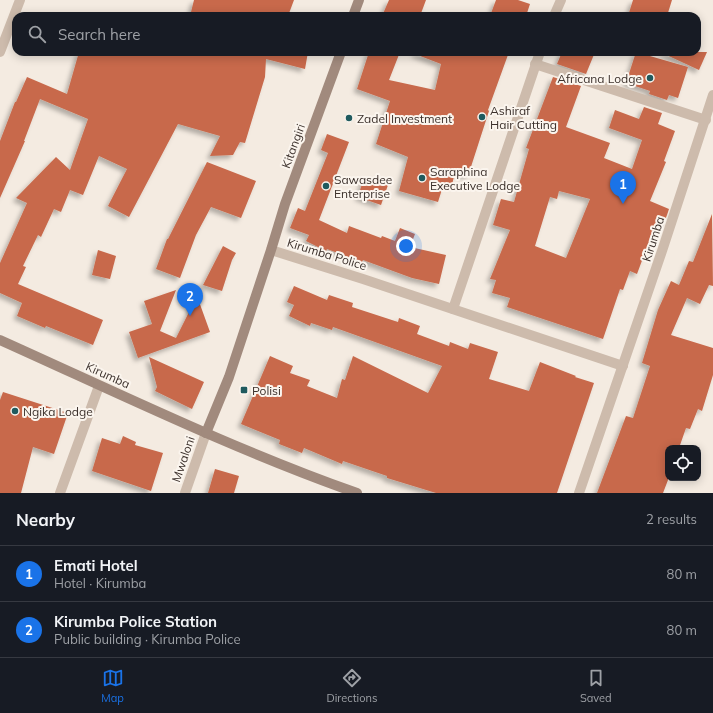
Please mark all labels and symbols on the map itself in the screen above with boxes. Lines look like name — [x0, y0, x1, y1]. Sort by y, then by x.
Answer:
place label: Africana Lodge — [557, 71, 642, 86]
marker: Africana Lodge — [645, 73, 655, 83]
place label: Ashiraf Hair Cutting — [490, 103, 557, 132]
place label: Zadel Investment — [357, 111, 452, 126]
marker: Ashiraf Hair Cutting — [477, 112, 487, 122]
marker: Zadel Investment — [344, 113, 354, 123]
street label: Kitangiri — [278, 122, 308, 170]
place label: Saraphina Executive Lodge — [430, 164, 520, 193]
pin: 1 — [610, 171, 636, 204]
place label: Sawasdee Enterprise — [334, 172, 392, 201]
marker: Saraphina Executive Lodge — [417, 173, 427, 183]
marker: Sawasdee Enterprise — [321, 181, 331, 191]
street label: Kirumba — [639, 214, 667, 264]
street label: Kirumba Police — [285, 235, 369, 273]
your location — [396, 236, 416, 256]
pin: 2 — [177, 283, 203, 316]
street label: Kirumba — [84, 359, 132, 391]
place label: Polisi — [252, 383, 281, 398]
marker: Polisi — [239, 385, 249, 395]
place label: Ngika Lodge — [23, 404, 93, 419]
marker: Ngika Lodge — [10, 406, 20, 416]
street label: Mwaloni — [168, 434, 198, 484]

